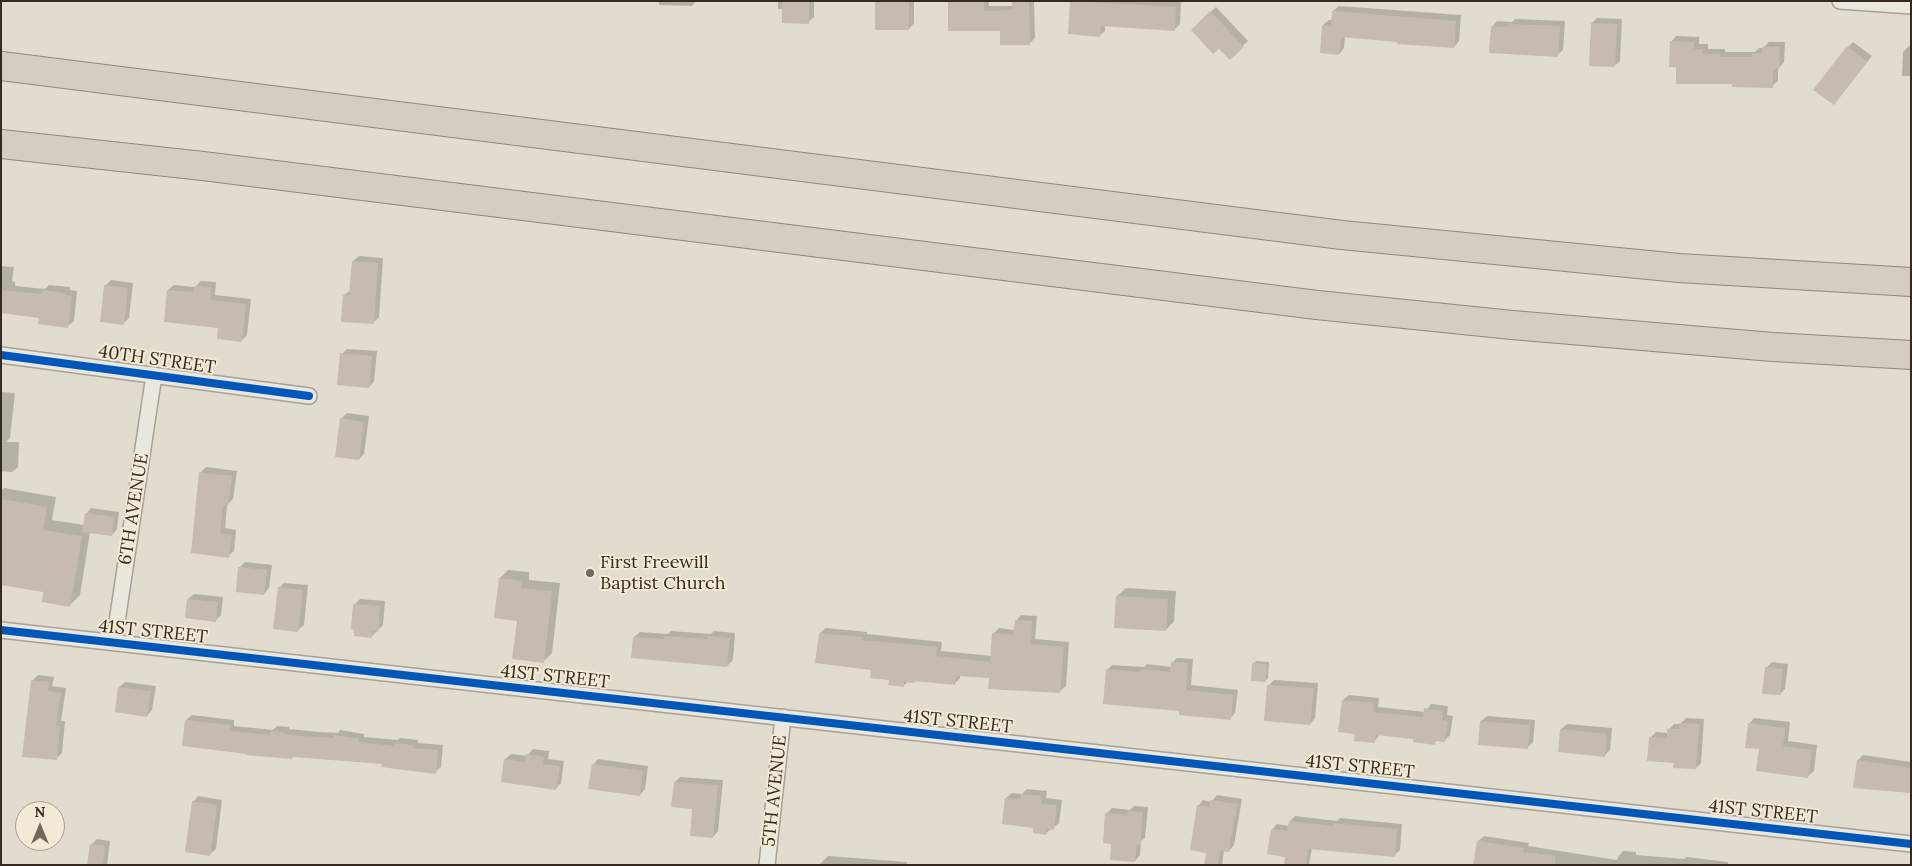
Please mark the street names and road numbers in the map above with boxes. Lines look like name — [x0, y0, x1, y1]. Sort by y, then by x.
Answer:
street label: 40TH STREET — [97, 341, 217, 379]
street label: 6TH AVENUE — [115, 452, 153, 566]
street label: 41ST STREET — [97, 616, 209, 648]
street label: 41ST STREET — [499, 661, 611, 693]
street label: 41ST STREET — [902, 706, 1014, 738]
street label: 5TH AVENUE — [758, 734, 792, 848]
street label: 41ST STREET — [1304, 751, 1416, 783]
street label: 41ST STREET — [1707, 796, 1819, 828]

